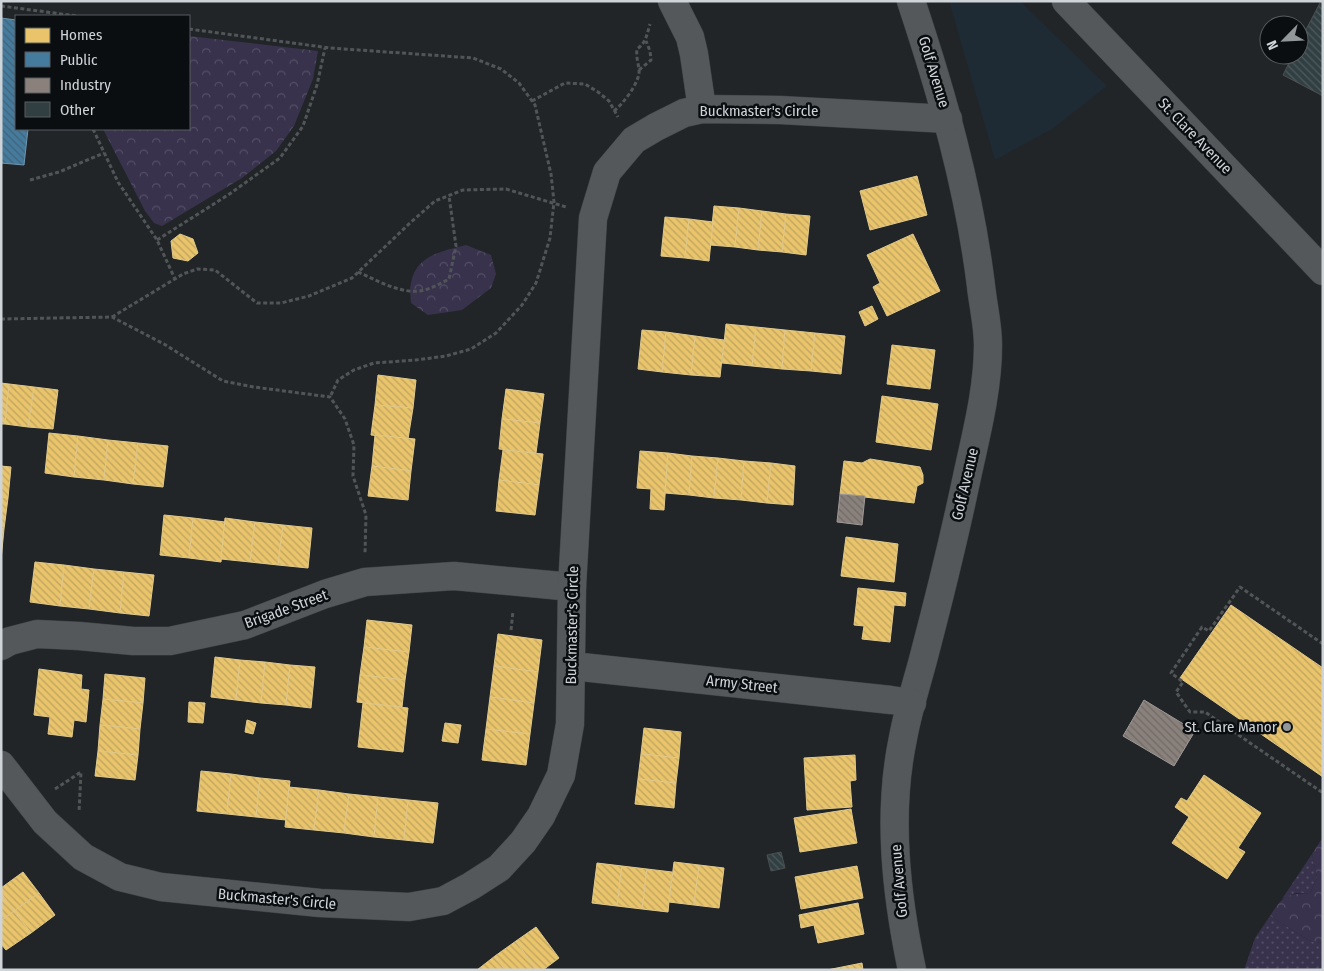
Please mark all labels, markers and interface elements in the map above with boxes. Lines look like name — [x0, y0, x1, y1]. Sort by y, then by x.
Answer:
legend — [15, 15, 190, 130]
north arrow — [1259, 15, 1309, 65]
text: Homes — [60, 26, 102, 44]
street label: Golf Avenue — [915, 34, 953, 110]
text: N — [1263, 38, 1282, 52]
text: Public — [60, 51, 98, 69]
text: Industry — [60, 76, 111, 94]
street label: St. Clare Avenue — [1154, 94, 1236, 178]
text: Other — [60, 101, 96, 119]
street label: Buckmaster's Circle — [700, 102, 818, 120]
street label: Golf Avenue — [948, 446, 982, 522]
street label: Buckmaster's Circle — [562, 565, 582, 685]
street label: Brigade Street — [242, 586, 330, 632]
street label: Army Street — [705, 671, 779, 697]
place label: St. Clare Manor — [1184, 718, 1278, 736]
marker: St. Clare Manor — [1281, 721, 1293, 733]
street label: Golf Avenue — [887, 844, 911, 918]
street label: Buckmaster's Circle — [217, 885, 337, 913]

